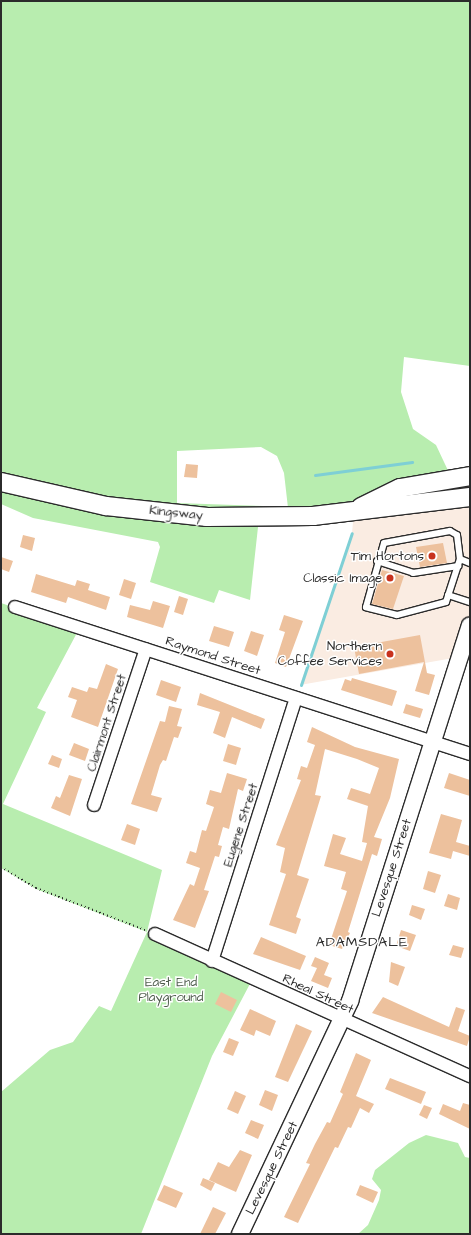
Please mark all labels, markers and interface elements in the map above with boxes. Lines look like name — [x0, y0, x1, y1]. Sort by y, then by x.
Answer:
street label: Kingsway — [148, 502, 204, 524]
place label: Tim Hortons — [351, 548, 424, 564]
marker: Tim Hortons — [427, 551, 437, 561]
place label: Classic Image — [303, 570, 382, 586]
marker: Classic Image — [385, 573, 395, 583]
street label: Raymond Street — [164, 633, 262, 679]
place label: Northern Coffee Services — [278, 639, 382, 670]
marker: Northern Coffee Services — [385, 649, 395, 659]
street label: Clairmont Street — [84, 672, 130, 774]
street label: Eugene Street — [220, 781, 262, 869]
street label: Levesque Street — [369, 817, 415, 919]
district label: ADAMSDALE — [316, 934, 408, 950]
street label: Rheal Street — [280, 971, 356, 1017]
park label: East End Playground — [138, 975, 204, 1006]
street label: Levesque Street — [243, 1119, 301, 1217]

